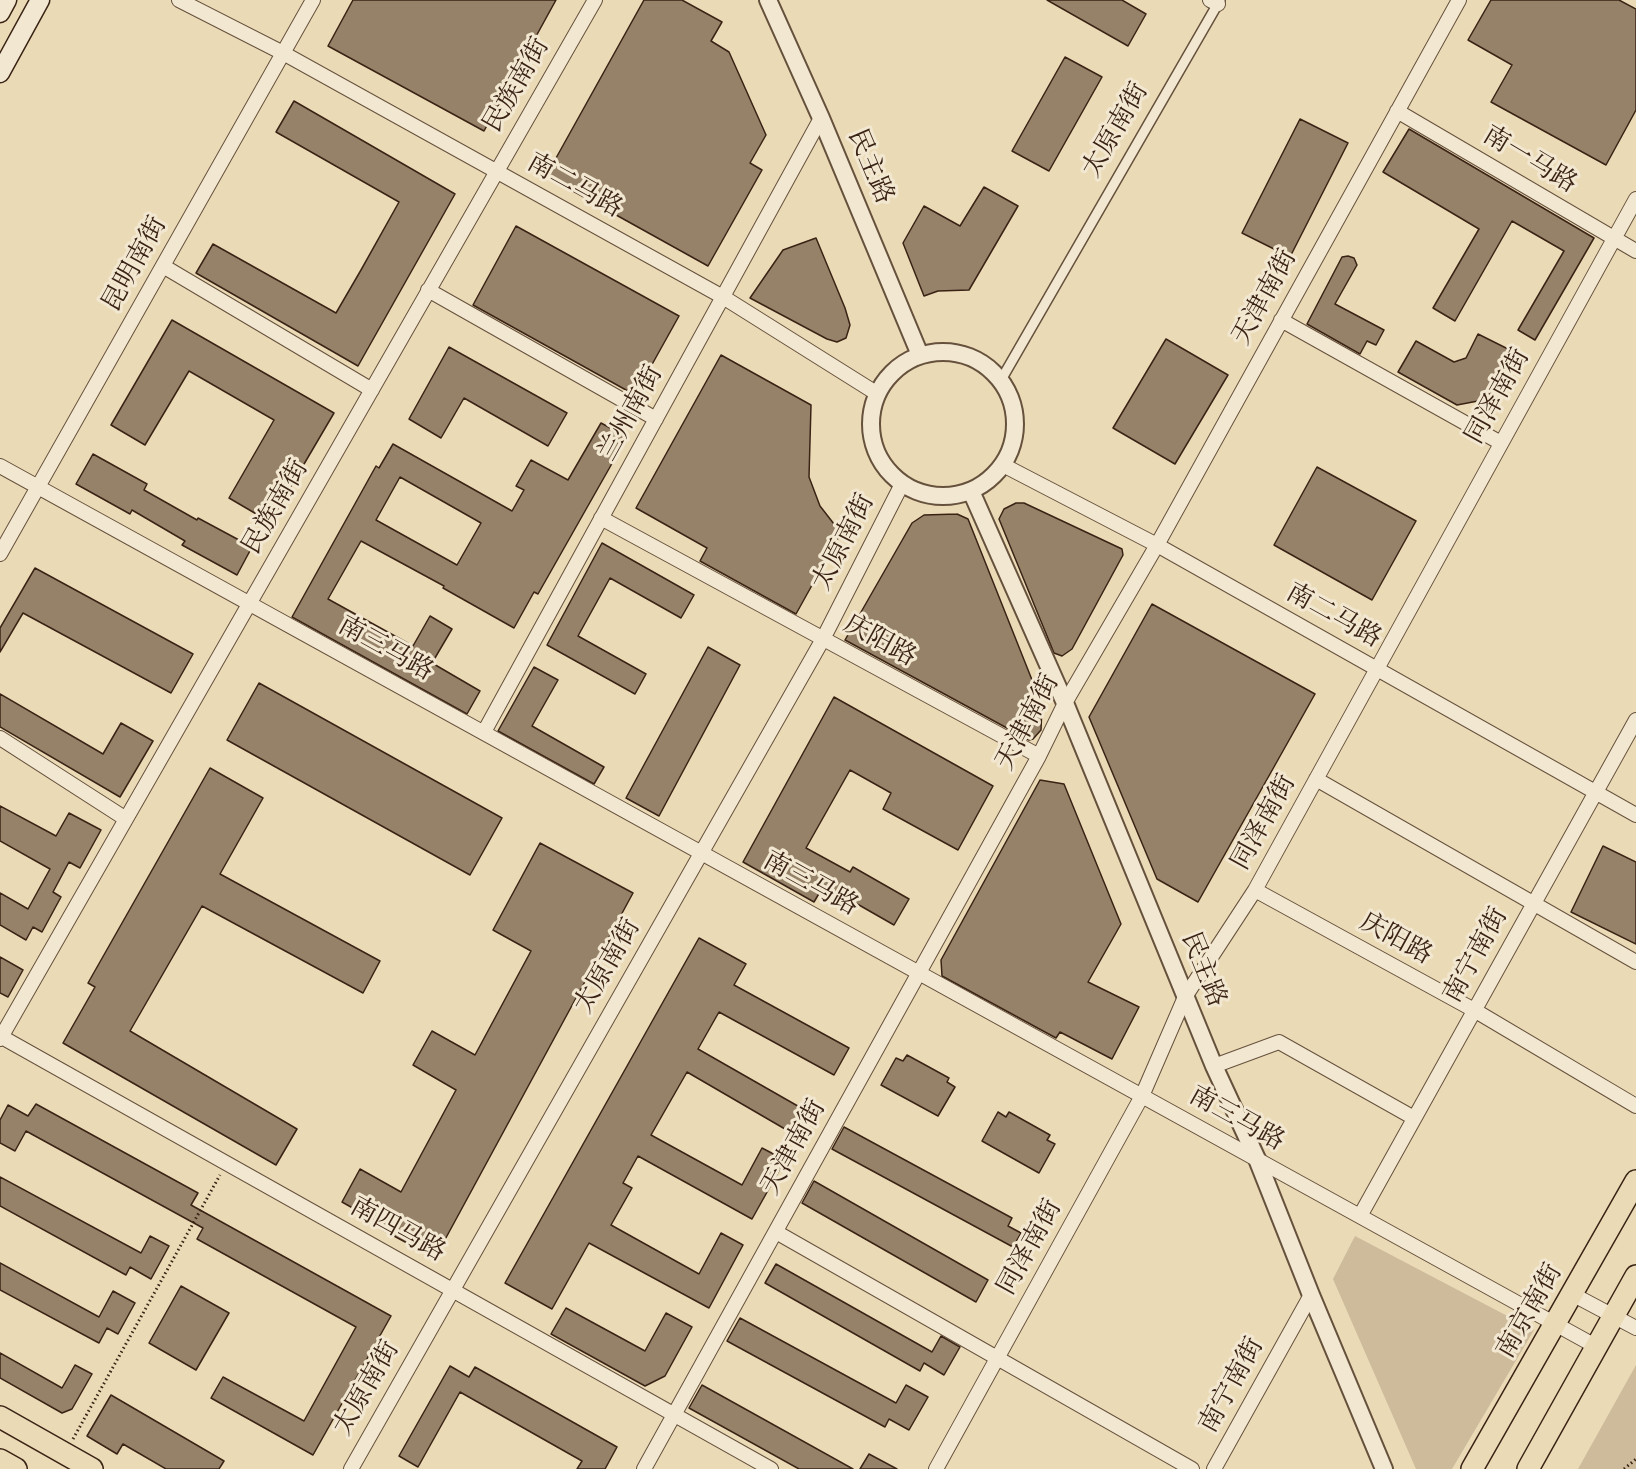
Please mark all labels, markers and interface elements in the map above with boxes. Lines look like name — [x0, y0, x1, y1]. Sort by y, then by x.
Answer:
street label: 民族南街 — [478, 33, 558, 139]
street label: 太原南街 — [1077, 78, 1157, 184]
street label: 南一马路 — [1476, 121, 1582, 201]
street label: 民主路 — [839, 125, 899, 209]
street label: 南二马路 — [521, 148, 627, 226]
street label: 昆明南街 — [97, 212, 175, 318]
street label: 天津南街 — [1227, 245, 1305, 351]
street label: 同泽南街 — [1460, 344, 1538, 450]
street label: 兰州南街 — [593, 361, 671, 467]
street label: 民族南街 — [237, 455, 317, 561]
street label: 太原南街 — [807, 490, 883, 596]
street label: 南二马路 — [1280, 578, 1386, 656]
street label: 庆阳路 — [837, 609, 921, 675]
street label: 南三马路 — [332, 611, 438, 689]
street label: 天津南街 — [991, 670, 1067, 776]
street label: 同泽南街 — [1226, 770, 1304, 876]
street label: 南三马路 — [757, 846, 863, 924]
street label: 南宁南街 — [1438, 903, 1516, 1009]
street label: 庆阳路 — [1353, 907, 1437, 973]
street label: 太原南街 — [569, 914, 649, 1020]
street label: 民主路 — [1173, 928, 1231, 1012]
street label: 南三马路 — [1183, 1081, 1289, 1159]
street label: 天津南街 — [756, 1095, 834, 1201]
street label: 南四马路 — [344, 1192, 450, 1270]
street label: 同泽南街 — [992, 1195, 1070, 1301]
street label: 南京南街 — [1491, 1259, 1571, 1365]
street label: 南宁南街 — [1194, 1333, 1272, 1439]
street label: 太原南街 — [328, 1336, 408, 1442]

